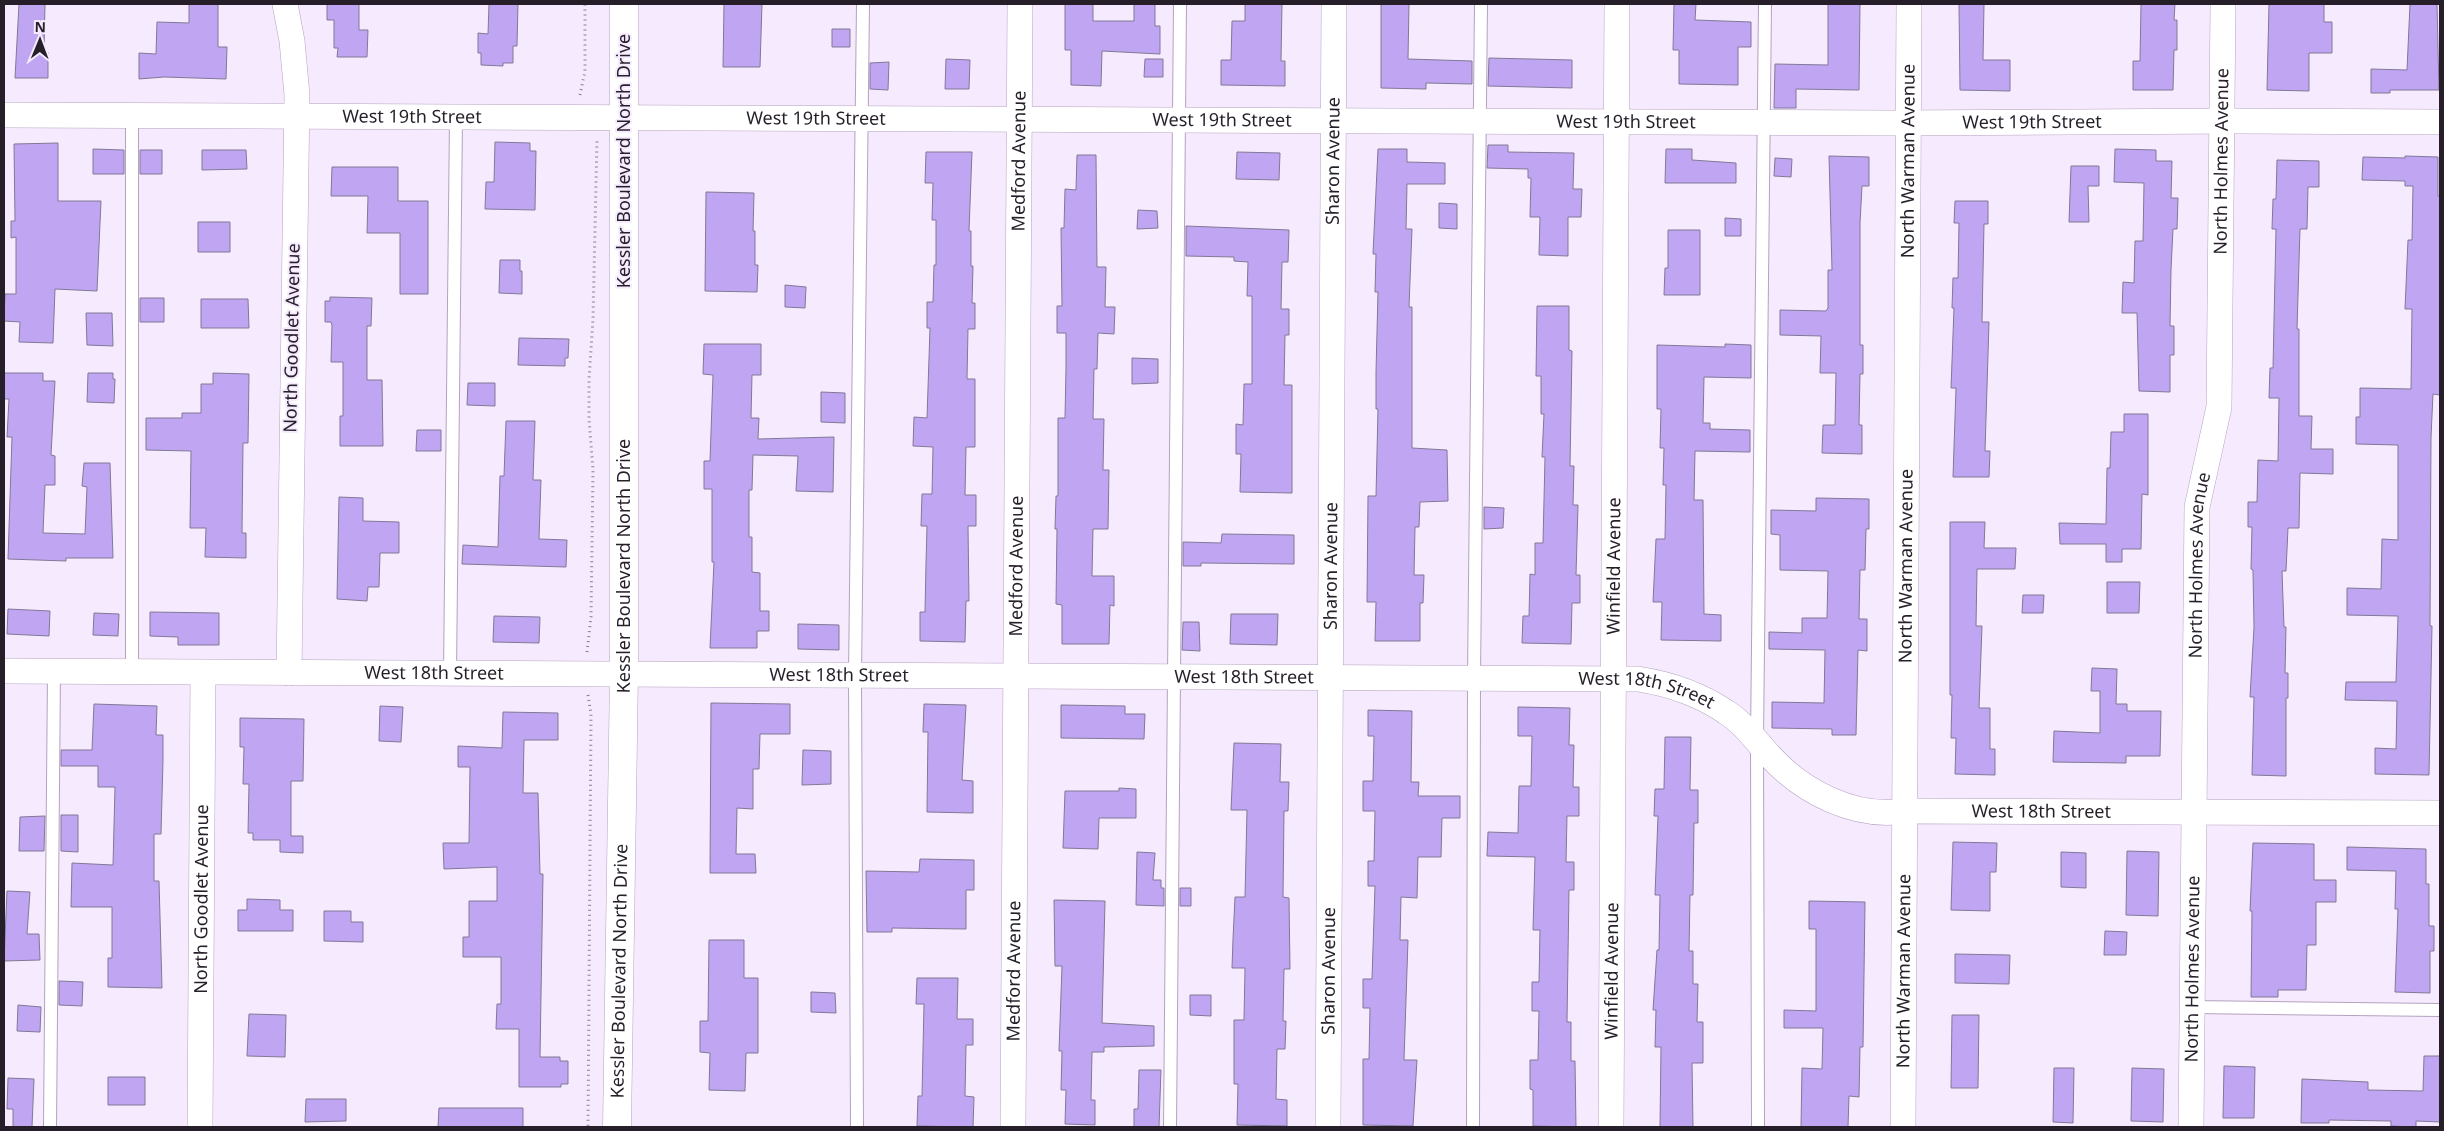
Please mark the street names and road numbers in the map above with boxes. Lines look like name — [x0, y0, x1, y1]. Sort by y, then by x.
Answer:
street label: Kessler Boulevard North Drive — [611, 34, 635, 288]
street label: North Warman Avenue — [1895, 64, 1920, 258]
street label: North Holmes Avenue — [2208, 68, 2233, 255]
street label: Medford Avenue — [1006, 91, 1030, 231]
street label: Sharon Avenue — [1320, 97, 1345, 225]
street label: West 19th Street — [342, 103, 482, 128]
street label: West 19th Street — [746, 105, 886, 130]
street label: West 19th Street — [1152, 107, 1292, 131]
street label: West 19th Street — [1556, 109, 1696, 133]
street label: West 19th Street — [1962, 109, 2102, 134]
street label: North Goodlet Avenue — [277, 243, 305, 433]
street label: Kessler Boulevard North Drive — [611, 439, 635, 694]
street label: North Warman Avenue — [1892, 469, 1918, 663]
street label: North Holmes Avenue — [2183, 470, 2215, 659]
street label: Medford Avenue — [1003, 496, 1028, 636]
street label: Winfield Avenue — [1601, 497, 1625, 635]
street label: Sharon Avenue — [1318, 502, 1342, 630]
street label: West 18th Street — [364, 660, 504, 684]
street label: West 18th Street — [769, 662, 909, 686]
street label: West 18th Street — [1174, 664, 1314, 688]
street label: West 18th Street — [1578, 666, 1720, 714]
street label: West 18th Street — [1971, 798, 2112, 823]
street label: North Goodlet Avenue — [188, 804, 213, 994]
street label: Kessler Boulevard North Drive — [604, 844, 632, 1099]
street label: North Warman Avenue — [1890, 874, 1915, 1068]
street label: North Holmes Avenue — [2179, 876, 2204, 1062]
street label: Medford Avenue — [1001, 901, 1025, 1041]
street label: Winfield Avenue — [1598, 902, 1623, 1040]
street label: Sharon Avenue — [1315, 907, 1340, 1035]

